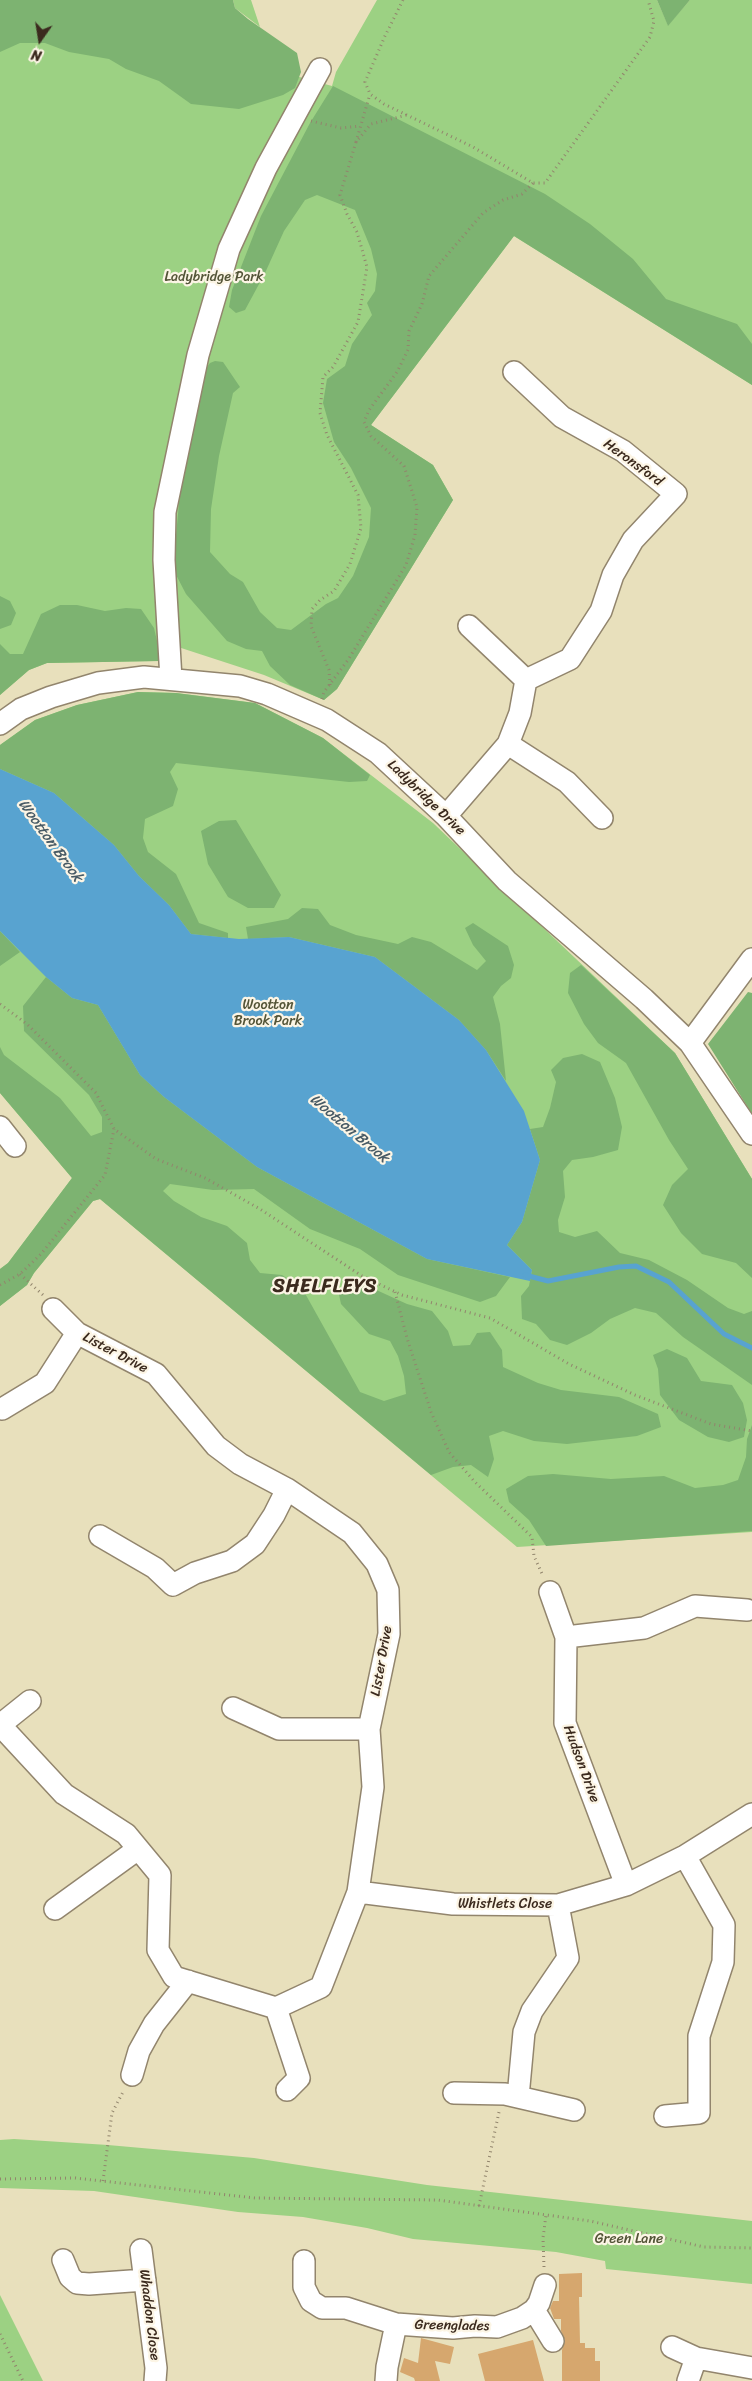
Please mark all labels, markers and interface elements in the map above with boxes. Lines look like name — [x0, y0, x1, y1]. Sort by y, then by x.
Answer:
north arrow — [15, 15, 65, 65]
text: N — [29, 42, 44, 68]
park label: Ladybridge Park — [165, 269, 263, 285]
street label: Heronsford — [600, 436, 666, 490]
street label: Ladybridge Drive — [384, 757, 468, 839]
water label: Wootton Brook — [14, 796, 86, 886]
park label: Wootton Brook Park — [234, 997, 302, 1030]
water label: Wootton Brook — [306, 1091, 392, 1167]
district label: SHELFLEYS — [272, 1276, 378, 1298]
street label: Lister Drive — [80, 1329, 150, 1377]
street label: Lister Drive — [368, 1625, 396, 1697]
street label: Hudson Drive — [559, 1723, 603, 1805]
street label: Whistlets Close — [458, 1896, 552, 1912]
park label: Green Lane — [595, 2231, 663, 2247]
street label: Whaddon Close — [135, 2268, 163, 2362]
street label: Greenglades — [414, 2317, 490, 2335]

